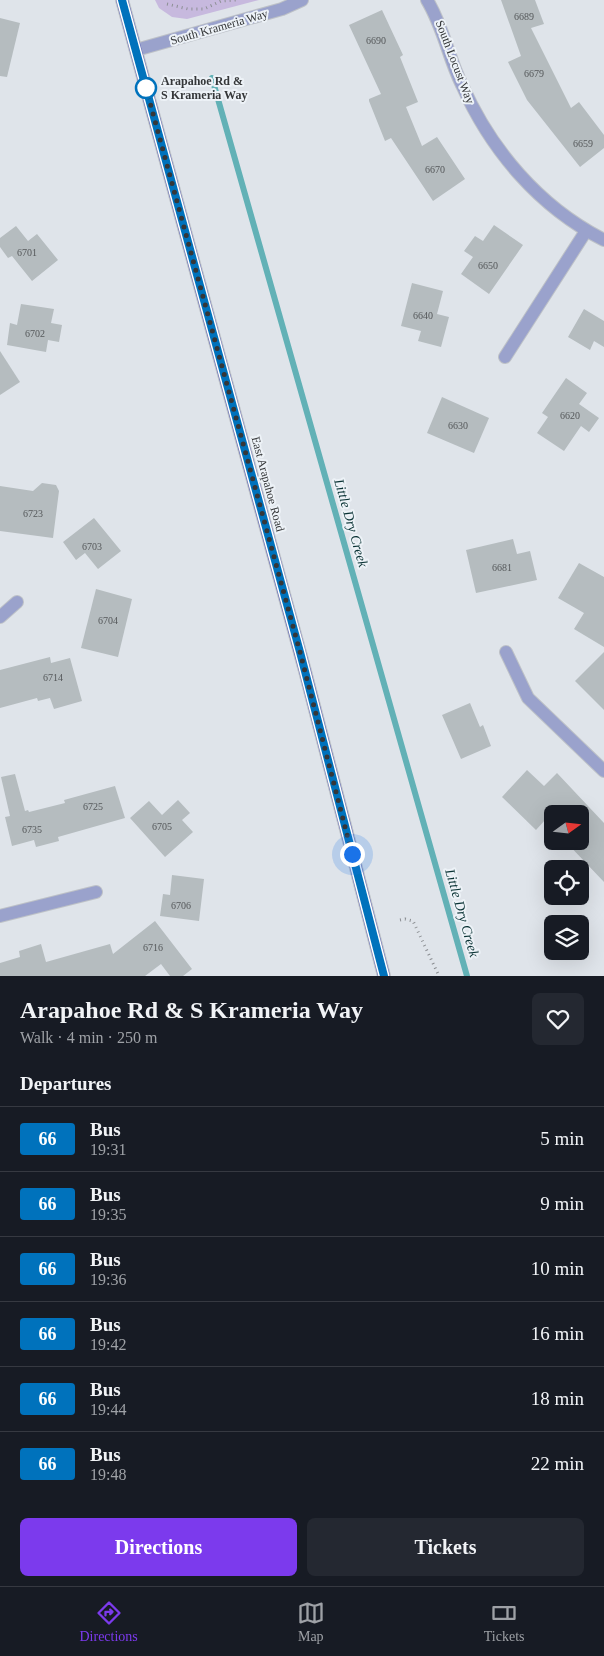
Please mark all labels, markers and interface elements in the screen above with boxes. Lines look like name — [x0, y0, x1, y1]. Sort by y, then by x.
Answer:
street label: South Krameria Way — [169, 6, 269, 48]
house number: 6689 — [514, 11, 534, 22]
street label: South Locust Way — [433, 18, 477, 106]
house number: 6690 — [366, 35, 386, 46]
house number: 6679 — [524, 68, 544, 79]
place label: Arapahoe Rd & S Krameria Way — [161, 74, 247, 102]
marker: Arapahoe Rd & S Krameria Way — [135, 77, 157, 99]
house number: 6659 — [573, 138, 593, 149]
house number: 6670 — [425, 164, 445, 175]
house number: 6701 — [17, 247, 37, 258]
house number: 6650 — [478, 260, 498, 271]
house number: 6640 — [413, 310, 433, 321]
house number: 6702 — [25, 328, 45, 339]
house number: 6620 — [560, 410, 580, 421]
house number: 6630 — [448, 420, 468, 431]
street label: East Arapahoe Road — [249, 435, 287, 533]
water label: Little Dry Creek — [331, 476, 371, 570]
house number: 6723 — [23, 508, 43, 519]
house number: 6703 — [82, 541, 102, 552]
house number: 6681 — [492, 562, 512, 573]
house number: 6704 — [98, 615, 118, 626]
house number: 6714 — [43, 672, 63, 683]
house number: 6725 — [83, 801, 103, 812]
north arrow — [544, 805, 589, 850]
map controls — [544, 805, 589, 960]
house number: 6705 — [152, 821, 172, 832]
house number: 6735 — [22, 824, 42, 835]
your location — [340, 842, 365, 867]
button: locate — [544, 860, 589, 905]
water label: Little Dry Creek — [442, 866, 482, 960]
house number: 6706 — [171, 900, 191, 911]
button: layers — [544, 915, 589, 960]
house number: 6716 — [143, 942, 163, 953]
button: heart — [532, 993, 584, 1045]
text: Arapahoe Rd & S Krameria Way — [20, 997, 363, 1023]
text: Walk · 4 min · 250 m — [20, 1029, 157, 1046]
text: Departures — [20, 1073, 111, 1094]
text: Bus — [90, 1119, 121, 1140]
text: 5 min — [540, 1128, 584, 1149]
text: 66 — [39, 1129, 57, 1149]
text: 19:31 — [90, 1141, 126, 1158]
text: Bus — [90, 1184, 121, 1205]
text: 9 min — [540, 1193, 584, 1214]
text: 66 — [39, 1194, 57, 1214]
text: 19:35 — [90, 1206, 126, 1223]
text: Bus — [90, 1249, 121, 1270]
text: 10 min — [531, 1258, 584, 1279]
text: 66 — [39, 1259, 57, 1279]
text: 19:36 — [90, 1271, 126, 1288]
text: Bus — [90, 1314, 121, 1335]
text: 16 min — [531, 1323, 584, 1344]
text: 66 — [39, 1324, 57, 1344]
text: 19:42 — [90, 1336, 126, 1353]
text: Bus — [90, 1379, 121, 1400]
text: 18 min — [531, 1388, 584, 1409]
text: 66 — [39, 1389, 57, 1409]
text: 19:44 — [90, 1401, 126, 1418]
text: Bus — [90, 1444, 121, 1465]
text: 22 min — [531, 1453, 584, 1474]
text: 66 — [39, 1454, 57, 1474]
text: 19:48 — [90, 1466, 126, 1483]
button: Directions — [20, 1518, 297, 1576]
button: Tickets — [307, 1518, 584, 1576]
tab: Directions — [79, 1599, 138, 1645]
tab: Map — [297, 1599, 325, 1645]
tab: Tickets — [484, 1599, 525, 1645]

